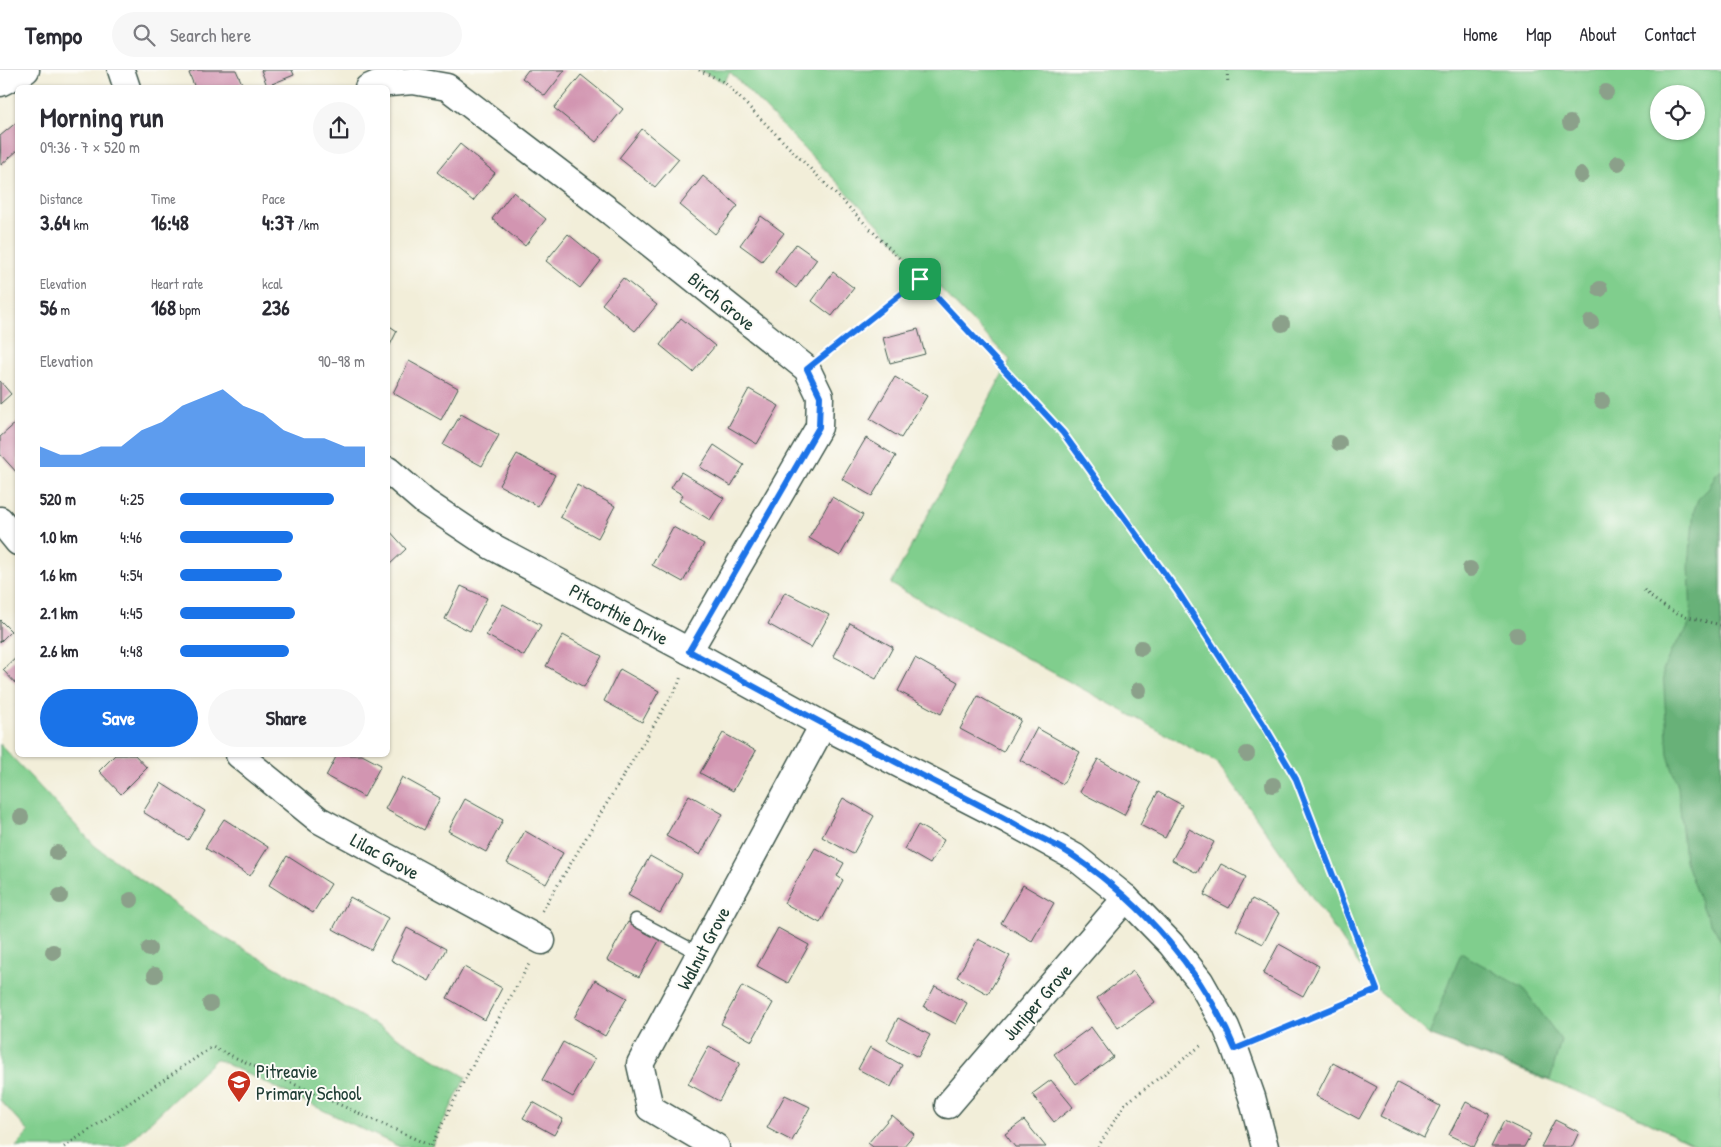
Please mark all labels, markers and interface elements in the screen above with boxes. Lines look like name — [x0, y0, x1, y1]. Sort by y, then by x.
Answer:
search box — [112, 12, 462, 57]
text: Tempo — [25, 19, 82, 51]
icon: search — [130, 21, 158, 49]
text: Search here — [170, 22, 251, 48]
text: Home — [1463, 22, 1498, 47]
text: Map — [1526, 22, 1551, 47]
text: About — [1579, 22, 1616, 47]
text: Contact — [1644, 22, 1696, 47]
map controls — [1650, 85, 1705, 140]
button: locate — [1650, 85, 1705, 140]
text: Morning run — [40, 98, 164, 136]
button: share — [313, 102, 365, 154]
text: 09:36 · 7 × 520 m — [40, 136, 140, 158]
text: Distance — [40, 189, 83, 208]
text: Time — [151, 189, 176, 208]
text: Pace — [262, 189, 285, 208]
text: 3.64 — [40, 208, 70, 237]
text: 16:48 — [151, 208, 189, 237]
text: 4:37 — [262, 208, 295, 237]
text: km — [70, 215, 89, 234]
text: /km — [295, 215, 319, 234]
pin — [899, 258, 941, 300]
icon: arrive — [906, 265, 934, 293]
street label: Birch Grove — [683, 266, 762, 337]
text: Elevation — [40, 274, 87, 293]
text: Heart rate — [151, 274, 203, 293]
text: kcal — [262, 274, 282, 293]
text: 56 — [40, 293, 57, 322]
text: 168 — [151, 293, 176, 322]
text: 236 — [262, 293, 290, 322]
text: m — [57, 300, 70, 319]
text: bpm — [176, 300, 201, 319]
text: Elevation — [40, 350, 93, 372]
text: 90–98 m — [318, 350, 365, 372]
text: 520 m — [40, 488, 76, 510]
text: 4:25 — [120, 488, 144, 510]
text: 1.0 km — [40, 526, 78, 548]
text: 4:46 — [120, 526, 142, 548]
text: 1.6 km — [40, 564, 77, 586]
text: 4:54 — [120, 564, 142, 586]
street label: Pitcorthie Drive — [565, 577, 673, 651]
text: 2.1 km — [40, 602, 78, 624]
text: 4:45 — [120, 602, 142, 624]
text: 2.6 km — [40, 640, 79, 662]
text: 4:48 — [120, 640, 143, 662]
button: Save — [40, 689, 198, 747]
button: Share — [208, 689, 365, 747]
street label: Lilac Grove — [346, 826, 424, 886]
street label: Walnut Grove — [670, 902, 736, 994]
street label: Juniper Grove — [996, 958, 1078, 1046]
place label: Pitreavie Primary School — [256, 1058, 362, 1106]
school or university icon: Pitreavie Primary School — [226, 1069, 252, 1103]

